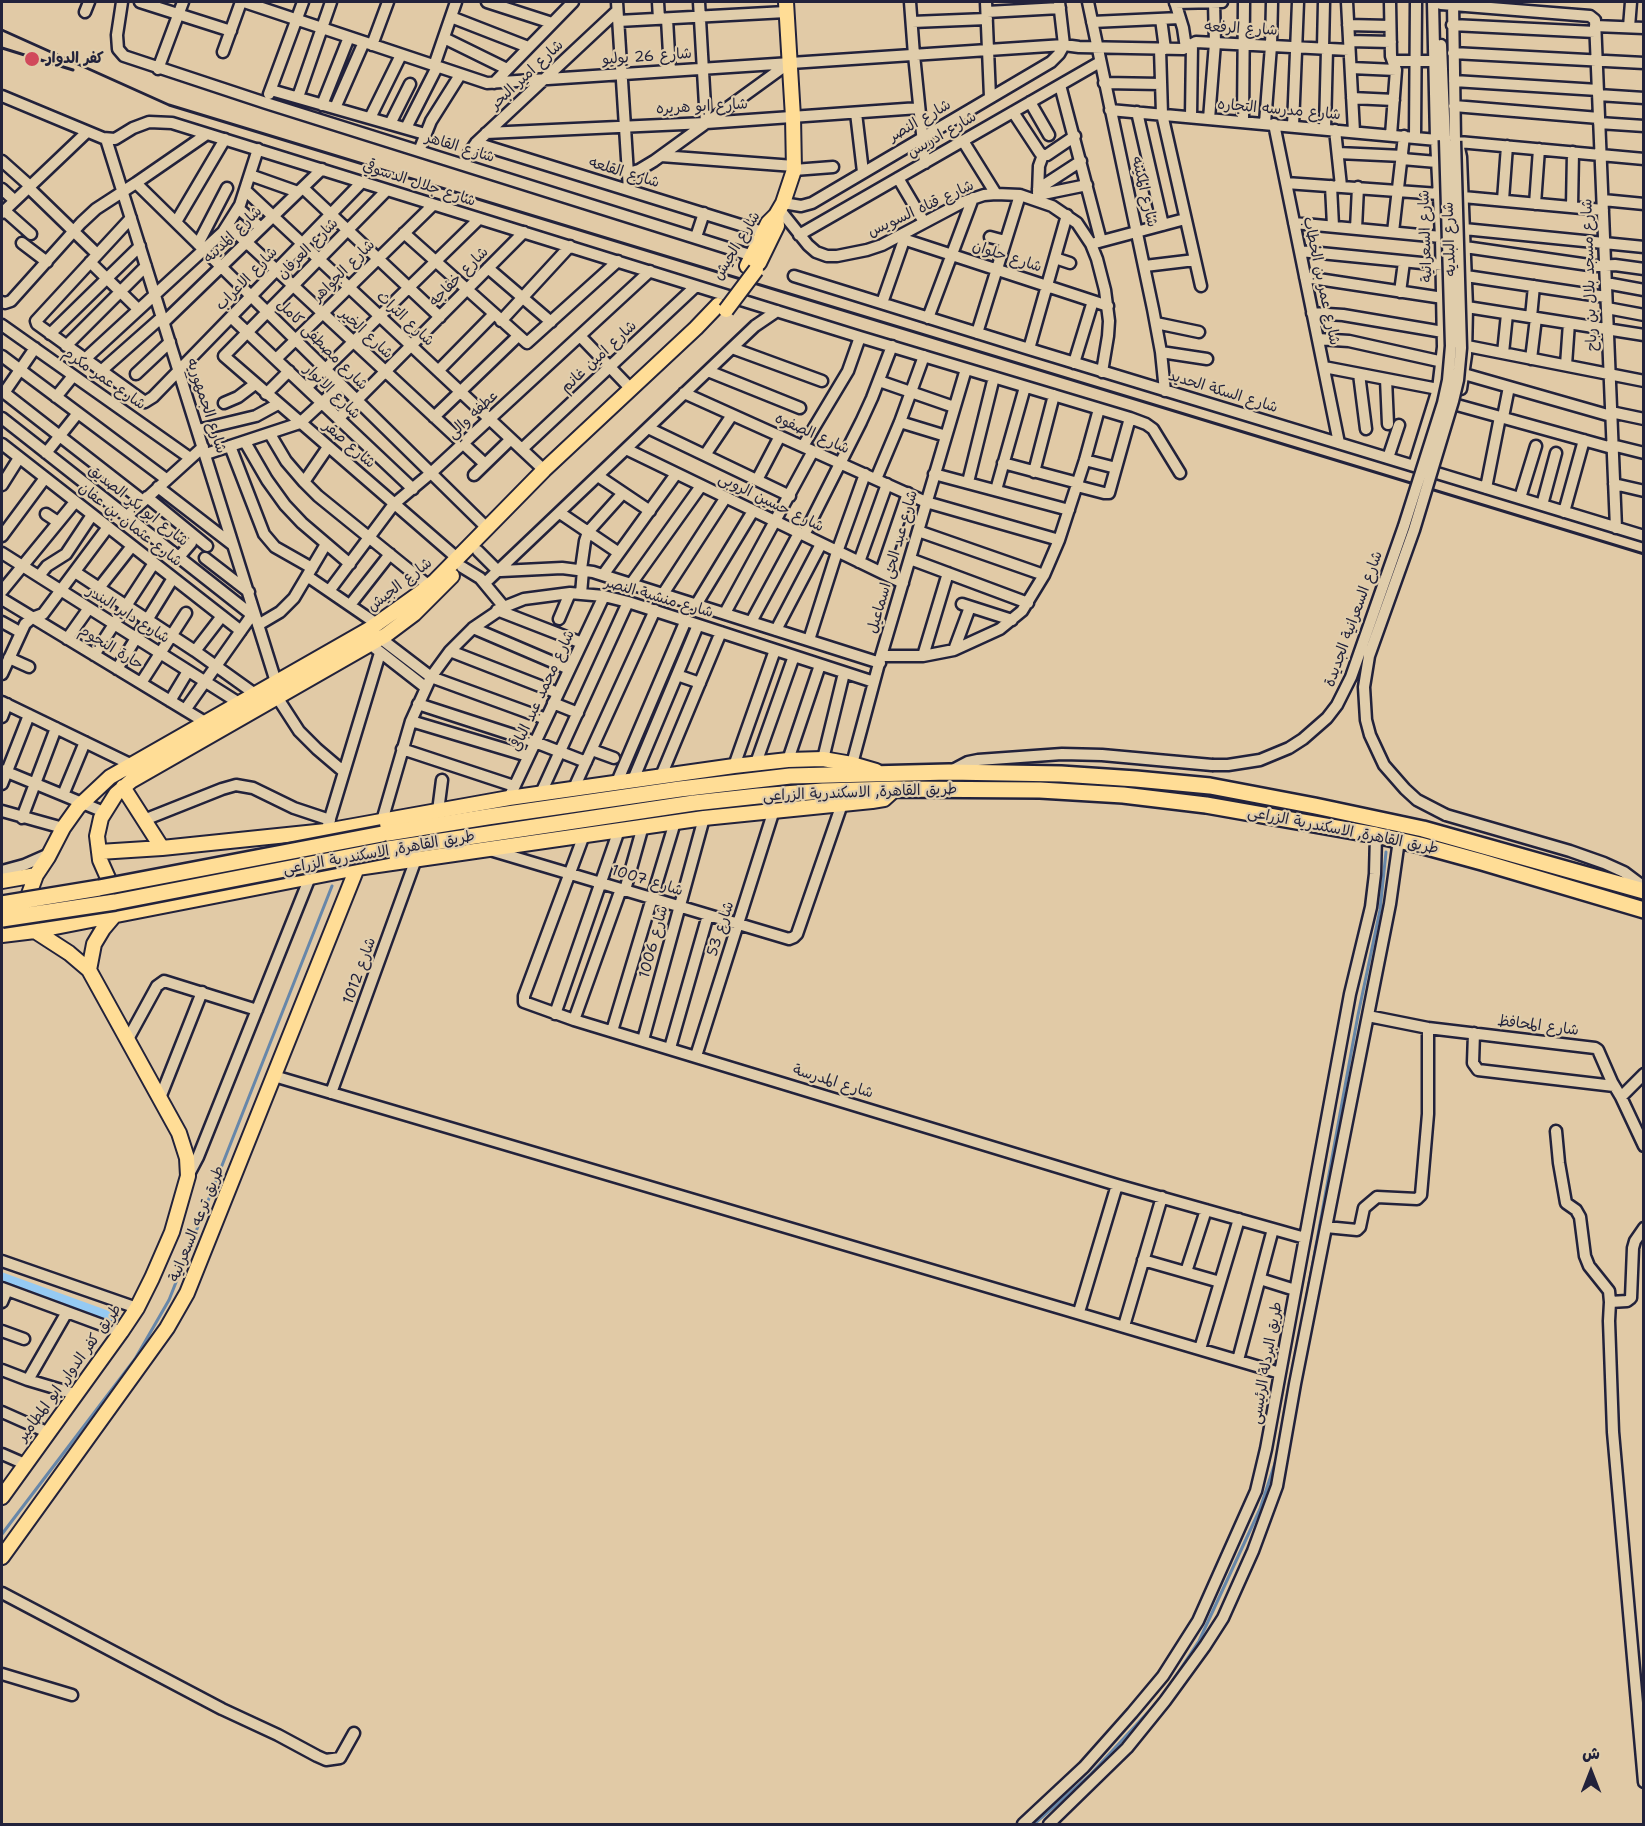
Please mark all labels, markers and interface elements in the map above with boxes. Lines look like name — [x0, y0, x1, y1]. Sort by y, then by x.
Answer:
street label: شارع الرفعه — [1204, 18, 1278, 40]
street label: شارع امير البحر — [487, 36, 567, 114]
street label: شارع 26 يوليو — [602, 45, 692, 69]
marker: كفر الدوار — [23, 50, 41, 68]
place label: كفر الدوار — [46, 50, 104, 68]
street label: شارع ابو هريره — [656, 96, 748, 118]
street label: شارع النصر — [886, 96, 954, 146]
street label: شارع مدرسه التجاره — [1217, 96, 1341, 124]
street label: شارع ادريس — [904, 108, 980, 162]
street label: شارع القاهر — [423, 129, 497, 167]
street label: شارع القلعه — [586, 154, 662, 192]
street label: شارع المكينه — [1127, 155, 1161, 229]
street label: شارع جلال الدسوقي — [360, 157, 478, 211]
street label: شارع قناه السويس — [865, 177, 977, 241]
street label: شارع السعرانية — [1415, 189, 1437, 283]
street label: شارع مسجد بلال بن رباح — [1578, 198, 1602, 352]
street label: شارع البلديه — [1440, 201, 1460, 277]
street label: شارع المدينه — [200, 203, 266, 267]
street label: شارع الجيش — [709, 208, 765, 284]
street label: شارع العرفان — [274, 215, 342, 283]
street label: شارع عمر بن الخطاب — [1299, 215, 1343, 347]
street label: شارع الجواهر — [309, 236, 379, 306]
street label: شارع حلوان — [970, 237, 1044, 277]
street label: شارع الاعراب — [212, 244, 282, 314]
street label: شارع خفاجه — [426, 244, 492, 310]
street label: شارع التراث — [372, 288, 438, 350]
street label: شارع مصطفى كامل — [273, 296, 371, 394]
street label: شارع الخير — [336, 305, 396, 363]
street label: شارع امين غانم — [557, 317, 641, 397]
street label: شارع عمر مكرم — [59, 344, 149, 414]
street label: شارع الجمهوريه — [182, 356, 230, 456]
street label: شارع الانوار — [300, 361, 364, 423]
street label: شارع السكة الحديد — [1166, 367, 1280, 417]
street label: عطفه والي — [444, 387, 502, 443]
street label: شارع الصفوه — [772, 410, 852, 458]
street label: شارع صقر — [319, 417, 379, 473]
street label: شارع ابو بكر الصديق — [84, 461, 192, 551]
street label: شارع حسين الروبى — [715, 470, 827, 536]
street label: شارع عثمان بن عفان — [75, 479, 185, 571]
street label: شارع عبد الحى اسماعيل — [864, 488, 922, 636]
street label: شارع السعرانية الجديدة — [1321, 549, 1387, 689]
street label: شارع الجيش — [364, 554, 436, 616]
street label: شارع منشية النصر — [603, 574, 715, 622]
street label: شارع داير البندر — [83, 582, 173, 648]
street label: حارة النجوم — [76, 622, 146, 674]
street label: شارع محمد عبد الباقى — [507, 627, 579, 755]
street label: طريق القاهرة, الاسكندرية الزراعى — [763, 781, 957, 805]
street label: طريق القاهرة, الاسكندرية الزراعى — [1246, 804, 1440, 858]
street label: طريق القاهرة, الاسكندرية الزراعى — [282, 827, 476, 879]
street label: شارع 1007 — [609, 862, 685, 900]
street label: شارع 53 — [704, 899, 738, 959]
street label: شارع 1006 — [636, 904, 672, 980]
street label: شارع 1012 — [340, 935, 380, 1007]
street label: شارع المحافظ — [1496, 1012, 1580, 1040]
street label: شارع المدرسة — [791, 1061, 875, 1103]
street label: طريق ترعه السعرانية — [166, 1163, 228, 1285]
street label: طريق البردلة الرئيسى — [1247, 1300, 1287, 1426]
street label: طريق كفر الدوار, ابو المطامير — [14, 1301, 126, 1445]
north arrow — [1561, 1742, 1621, 1802]
text: ش — [1582, 1743, 1600, 1764]

